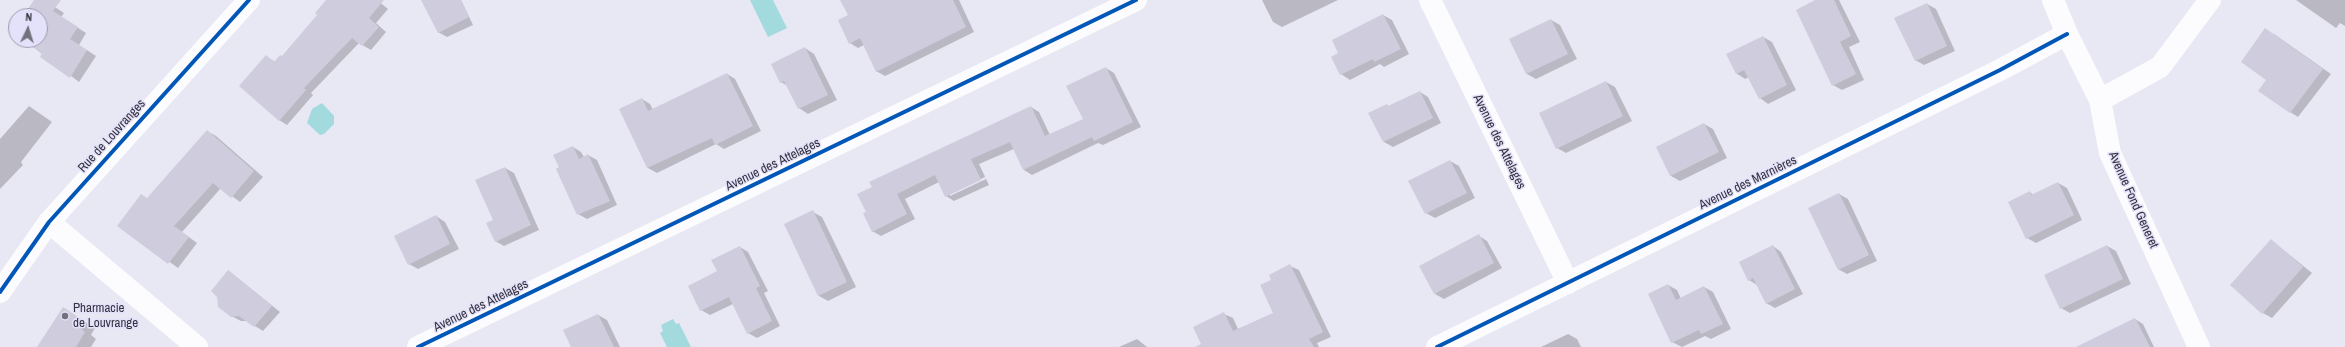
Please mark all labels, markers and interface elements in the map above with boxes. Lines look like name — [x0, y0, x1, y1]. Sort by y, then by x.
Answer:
north arrow — [8, 8, 48, 48]
text: N — [25, 10, 32, 24]
street label: Avenue des Attelages — [1469, 92, 1529, 192]
street label: Rue de Louvranges — [75, 96, 149, 176]
street label: Avenue des Attelages — [723, 135, 823, 195]
street label: Avenue Fond Generet — [2105, 149, 2161, 251]
street label: Avenue des Marnières — [1696, 153, 1800, 213]
street label: Avenue des Attelages — [431, 276, 531, 336]
place label: Pharmacie de Louvrange — [73, 301, 138, 332]
marker: Pharmacie de Louvrange — [60, 311, 70, 321]

